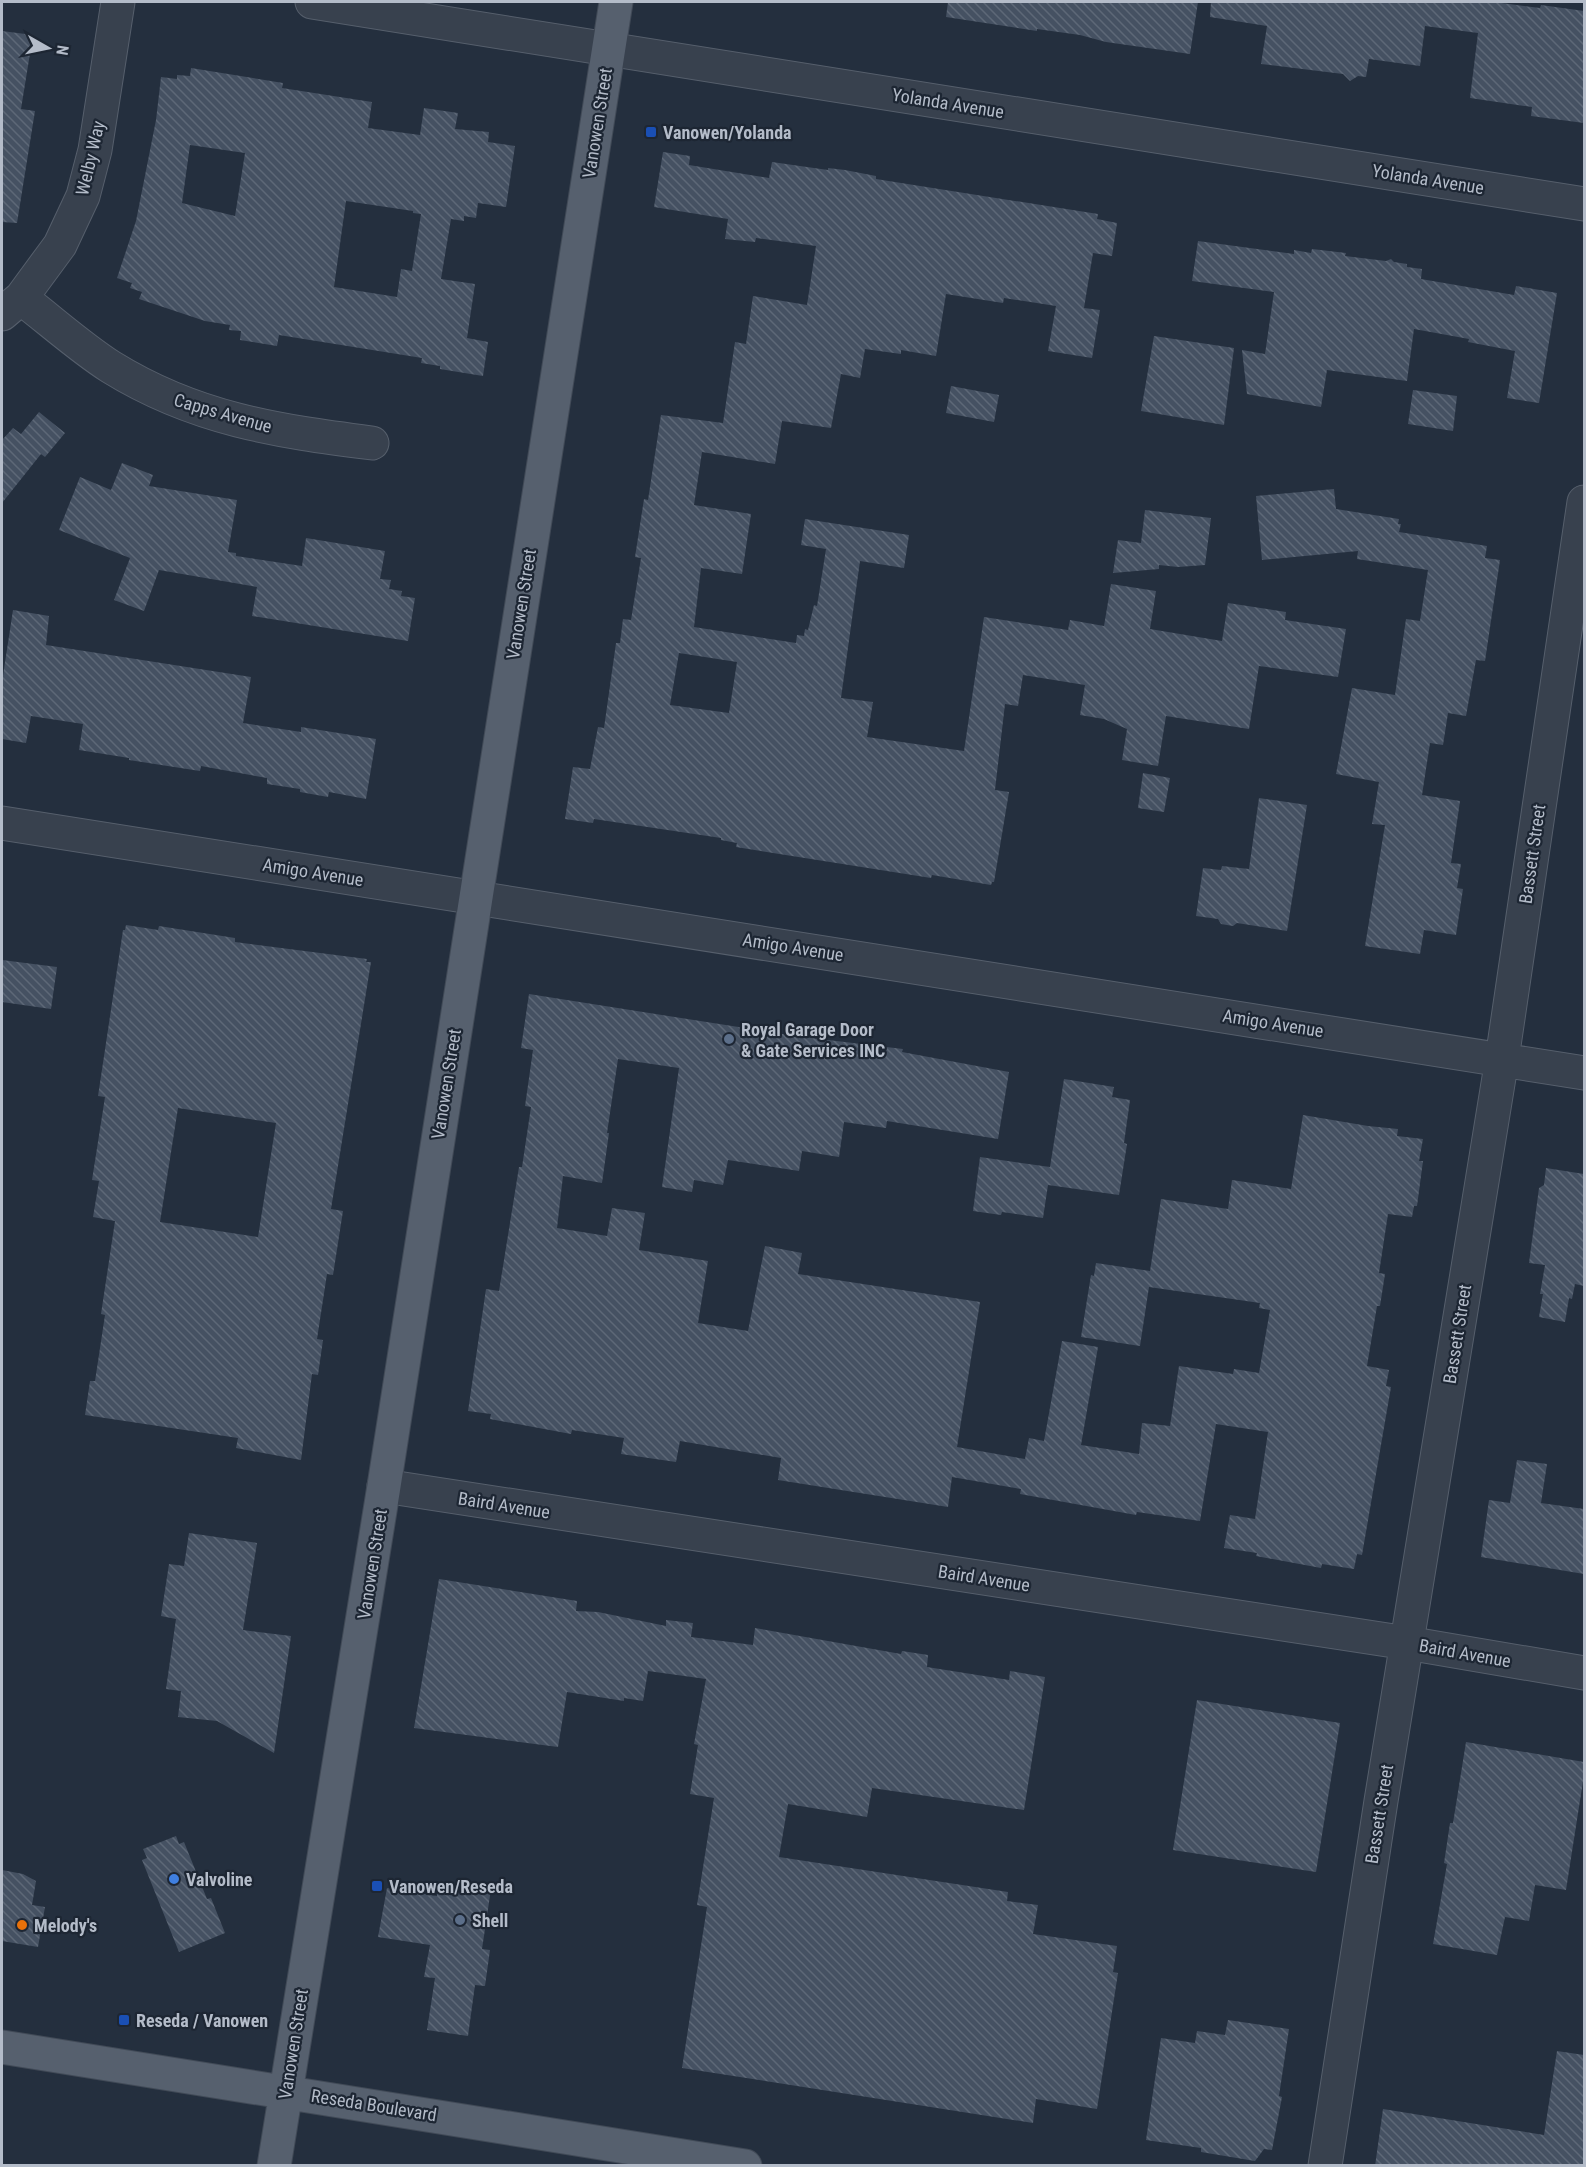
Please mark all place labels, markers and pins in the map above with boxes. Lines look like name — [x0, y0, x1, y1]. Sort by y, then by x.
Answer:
place label: Vanowen/Yolanda — [663, 122, 792, 143]
marker: Vanowen/Yolanda — [644, 125, 658, 139]
place label: Royal Garage Door & Gate Services INC — [741, 1019, 885, 1061]
marker: Royal Garage Door & Gate Services INC — [722, 1032, 736, 1046]
place label: Valvoline — [186, 1869, 253, 1890]
marker: Valvoline — [167, 1872, 181, 1886]
place label: Vanowen/Reseda — [389, 1876, 513, 1897]
marker: Vanowen/Reseda — [370, 1879, 384, 1893]
place label: Shell — [472, 1910, 508, 1931]
marker: Shell — [453, 1913, 467, 1927]
place label: Melody's — [34, 1915, 97, 1936]
marker: Melody's — [15, 1918, 29, 1932]
place label: Reseda / Vanowen — [136, 2010, 268, 2031]
marker: Reseda / Vanowen — [117, 2013, 131, 2027]

